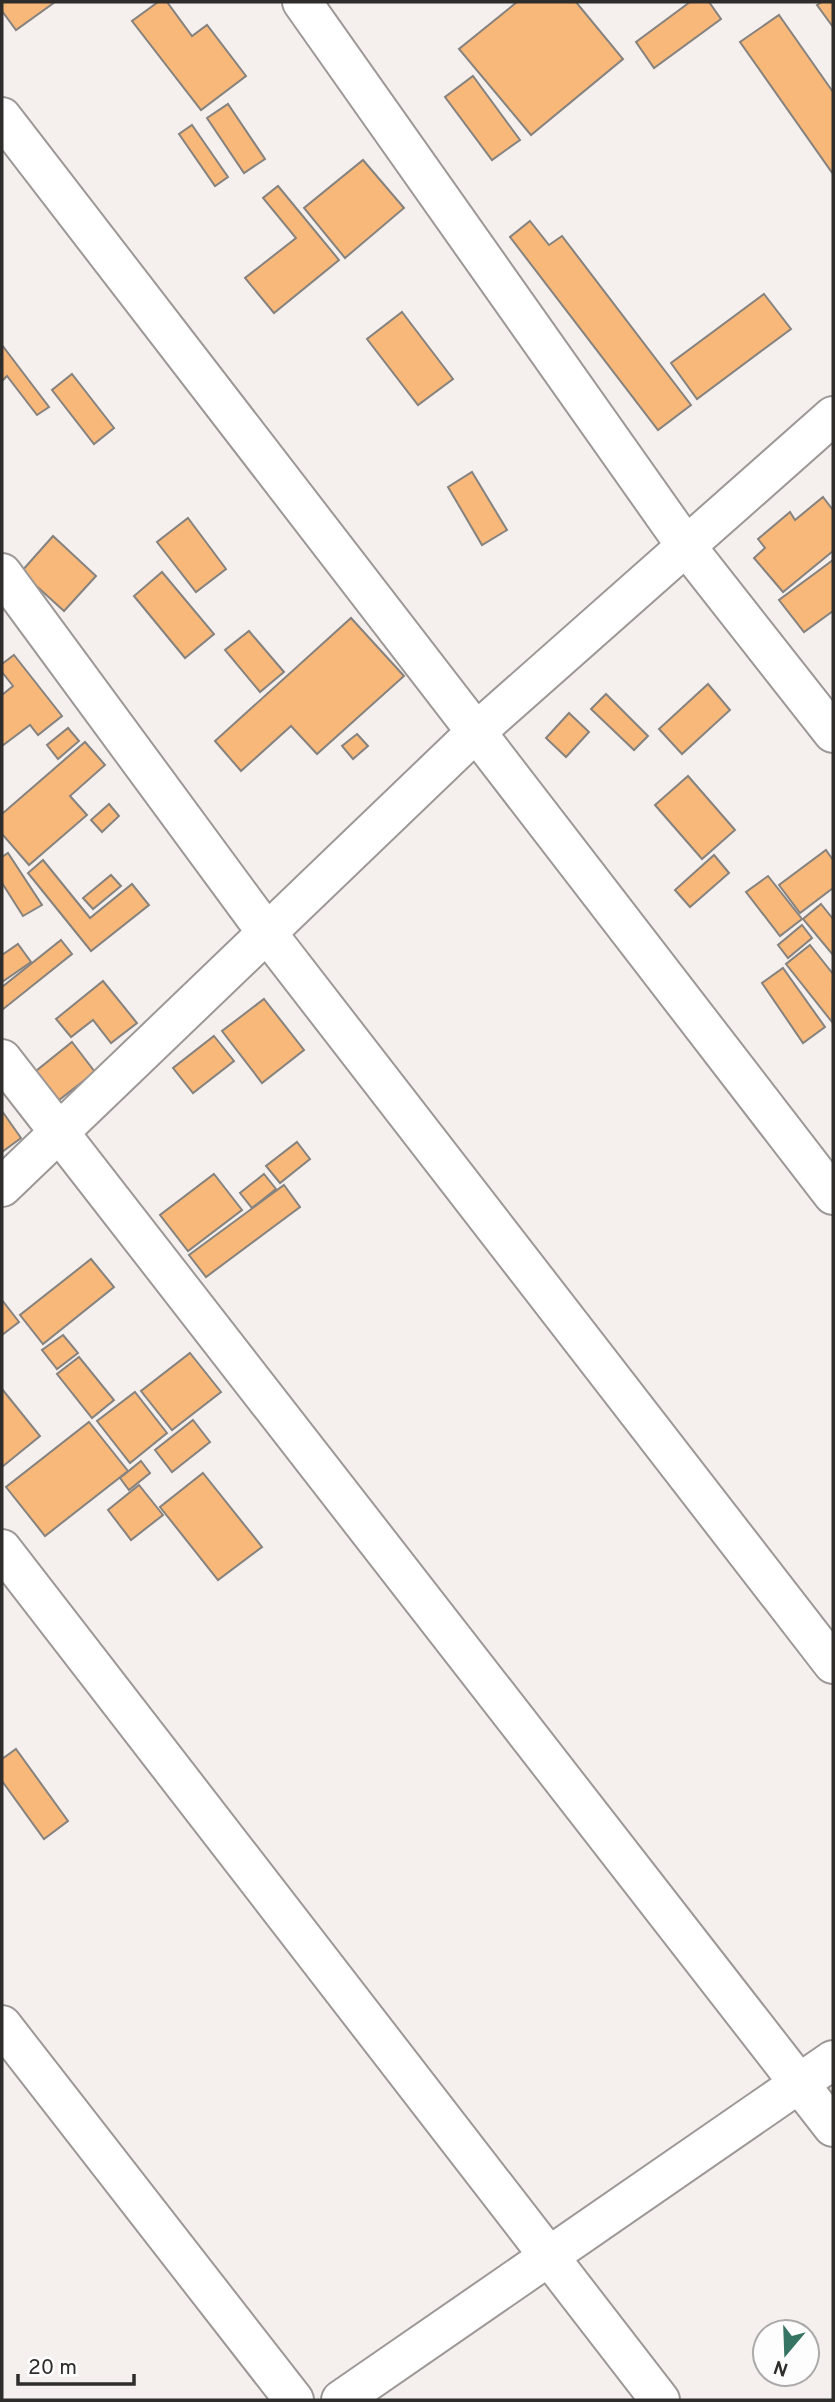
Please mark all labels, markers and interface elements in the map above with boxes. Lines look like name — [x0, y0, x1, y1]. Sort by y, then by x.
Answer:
north arrow — [751, 2318, 821, 2388]
scale bar — [18, 2342, 133, 2386]
text: N — [771, 2354, 791, 2381]
text: 20 m — [28, 2355, 77, 2382]

